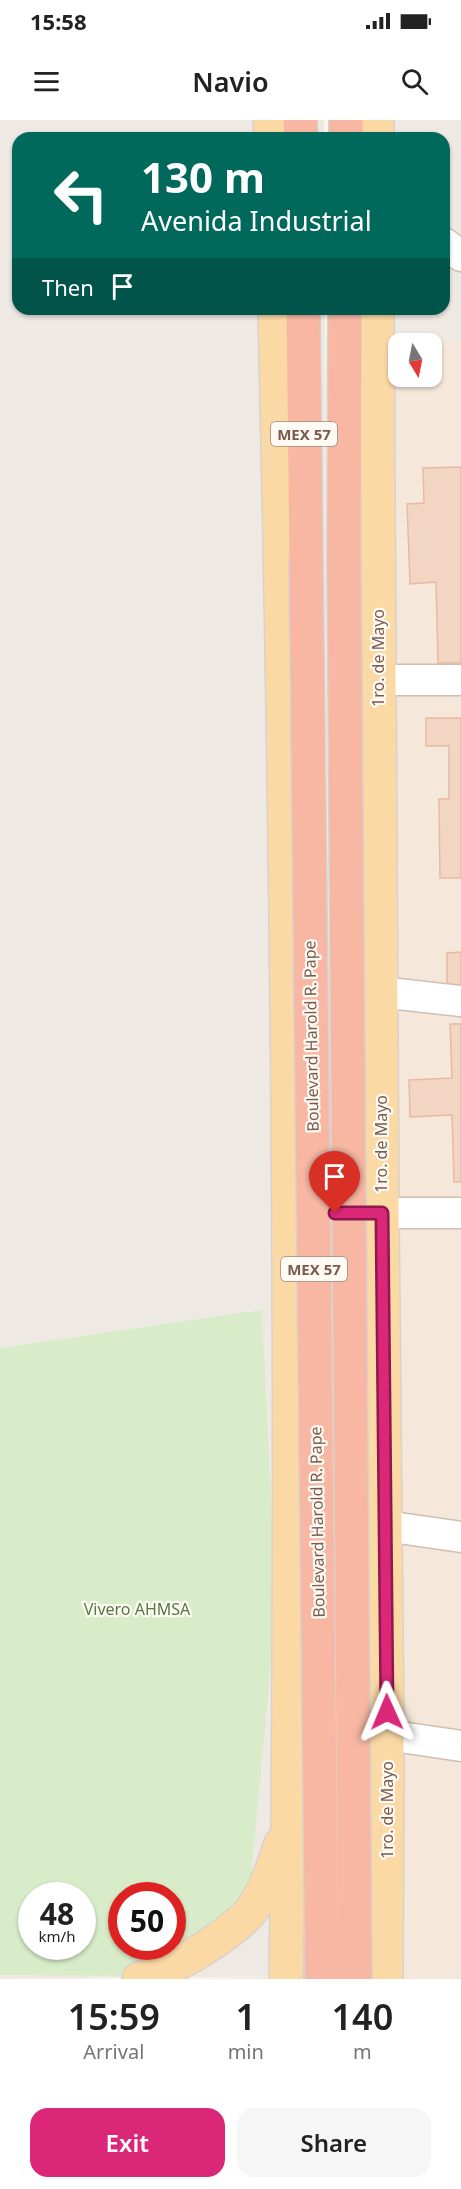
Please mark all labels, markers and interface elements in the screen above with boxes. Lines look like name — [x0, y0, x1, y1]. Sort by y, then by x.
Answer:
text: 15:58 — [30, 6, 87, 36]
text: Navio — [192, 63, 269, 100]
icon: menu — [30, 65, 63, 98]
icon: search — [398, 65, 431, 98]
text: 130 m — [141, 148, 265, 205]
icon: left — [42, 156, 120, 234]
text: Avenida Industrial — [141, 202, 372, 239]
icon: arrive — [106, 270, 139, 303]
text: Then — [42, 272, 94, 302]
north arrow — [388, 333, 442, 387]
map controls — [388, 333, 442, 387]
road number: MEX 57 — [271, 422, 337, 446]
street label: 1ro. de Mayo — [367, 609, 389, 707]
street label: Boulevard Harold R. Pape — [298, 940, 324, 1132]
street label: 1ro. de Mayo — [370, 1095, 392, 1193]
pin — [309, 1151, 360, 1213]
icon: arrive — [318, 1160, 351, 1193]
road number: MEX 57 — [281, 1257, 347, 1281]
street label: Boulevard Harold R. Pape — [304, 1426, 330, 1618]
park label: Vivero AHMSA — [84, 1598, 191, 1620]
position arrow — [355, 1680, 419, 1744]
street label: 1ro. de Mayo — [376, 1761, 398, 1859]
speed limit sign: 50 — [108, 1882, 186, 1960]
text: 48 — [40, 1893, 74, 1934]
text: km/h — [39, 1926, 75, 1946]
text: 15:59 — [68, 1992, 160, 2041]
text: 1 — [235, 1992, 256, 2041]
text: 140 — [332, 1992, 393, 2041]
text: Arrival — [83, 2038, 144, 2065]
text: min — [228, 2038, 264, 2065]
text: m — [353, 2038, 372, 2065]
button: Exit — [30, 2108, 225, 2177]
button: Share — [237, 2108, 431, 2177]

